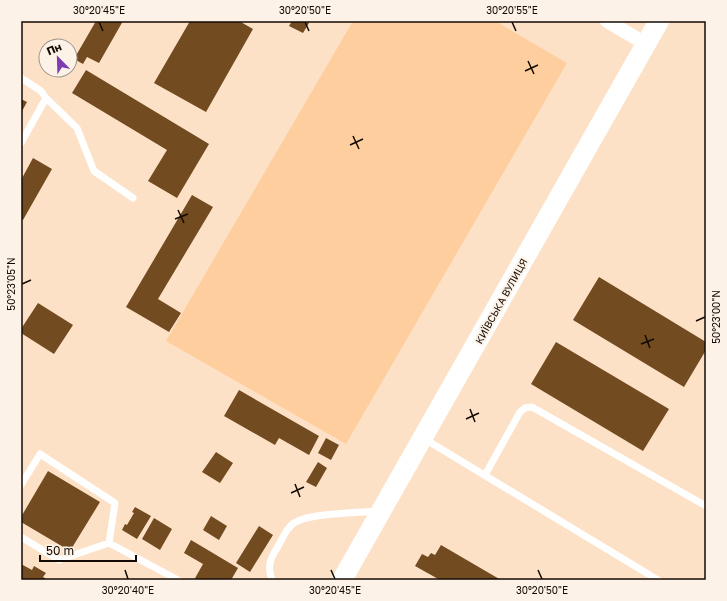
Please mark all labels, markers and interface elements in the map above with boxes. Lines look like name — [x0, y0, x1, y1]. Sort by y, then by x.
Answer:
text: 30°20'45"E — [73, 4, 125, 16]
text: 30°20'50"E — [279, 4, 331, 16]
text: 30°20'55"E — [486, 4, 538, 16]
north arrow — [38, 38, 78, 78]
text: Пн — [44, 39, 64, 57]
street label: КИЇВСЬКА ВУЛИЦЯ — [472, 256, 529, 346]
text: 50°23'05"N — [5, 257, 17, 311]
text: 50°23'00"N — [710, 290, 722, 344]
scale bar — [40, 537, 136, 563]
text: 50 m — [46, 543, 74, 558]
text: 30°20'40"E — [102, 584, 154, 596]
text: 30°20'45"E — [309, 584, 361, 596]
text: 30°20'50"E — [516, 584, 568, 596]

